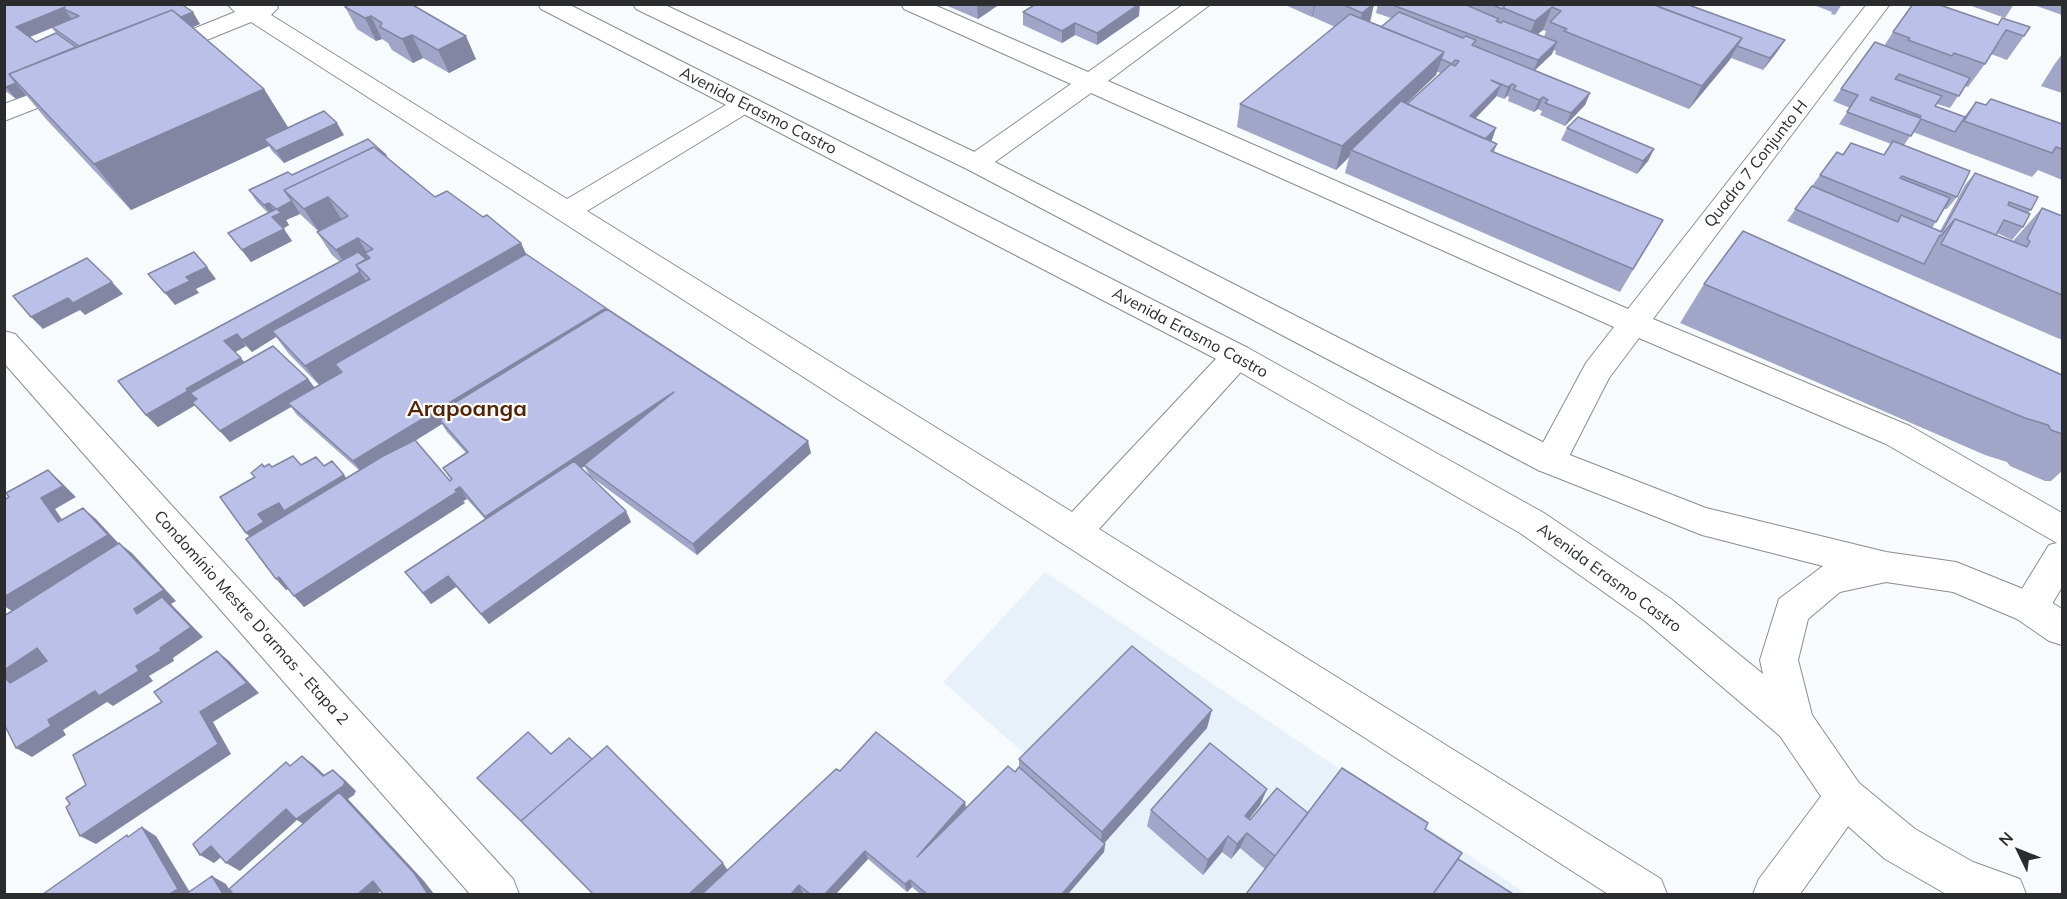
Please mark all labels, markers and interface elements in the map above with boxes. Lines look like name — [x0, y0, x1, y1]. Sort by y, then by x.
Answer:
street label: Avenida Erasmo Castro — [676, 63, 840, 159]
street label: Quadra 7 Conjunto H — [1700, 96, 1812, 232]
street label: Avenida Erasmo Castro — [1109, 284, 1271, 382]
district label: Arapoanga — [407, 396, 527, 422]
street label: Condomínio Mestre D'armas - Etapa 2 — [150, 507, 352, 729]
street label: Avenida Erasmo Castro — [1533, 519, 1685, 637]
north arrow — [1989, 821, 2049, 881]
text: N — [1994, 827, 2017, 850]

